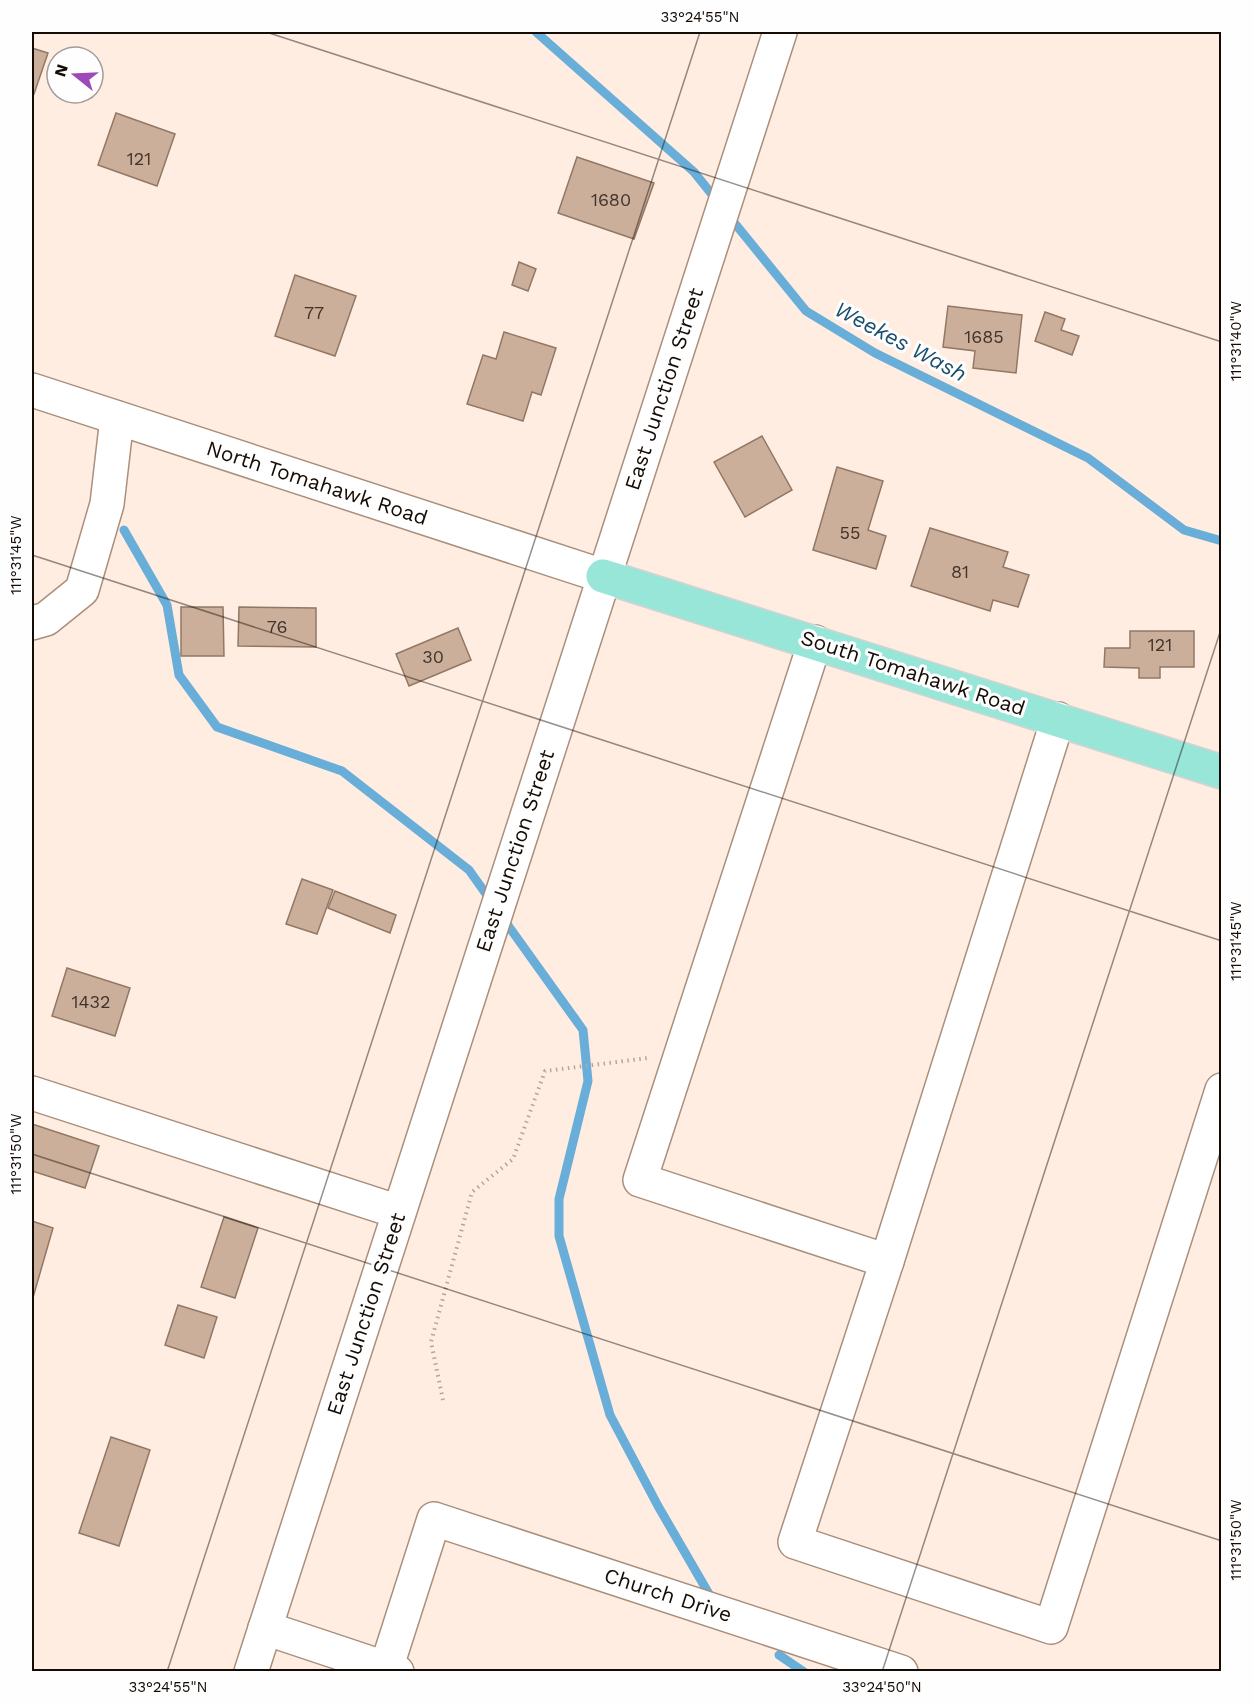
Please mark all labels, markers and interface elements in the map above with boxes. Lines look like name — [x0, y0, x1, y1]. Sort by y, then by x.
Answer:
text: 33°24'55"N — [660, 8, 740, 26]
north arrow — [45, 45, 105, 105]
text: N — [50, 62, 72, 79]
house number: 121 — [127, 148, 151, 169]
house number: 1680 — [591, 189, 631, 210]
street label: East Junction Street — [619, 284, 708, 493]
water label: Weekes Wash — [831, 296, 971, 387]
text: 111°31'40"W — [1227, 301, 1245, 381]
house number: 77 — [304, 302, 324, 323]
house number: 1685 — [964, 326, 1004, 347]
street label: North Tomahawk Road — [203, 435, 431, 530]
text: 111°31'45"W — [7, 515, 25, 595]
house number: 55 — [840, 522, 860, 543]
house number: 81 — [951, 561, 969, 582]
house number: 76 — [267, 616, 287, 637]
street label: South Tomahawk Road — [798, 624, 1028, 721]
house number: 121 — [1148, 634, 1172, 655]
house number: 30 — [422, 646, 444, 667]
street label: East Junction Street — [470, 746, 559, 955]
text: 111°31'45"W — [1227, 901, 1245, 981]
house number: 1432 — [71, 991, 111, 1012]
text: 111°31'50"W — [7, 1113, 25, 1195]
street label: East Junction Street — [321, 1209, 410, 1418]
text: 111°31'50"W — [1227, 1499, 1245, 1581]
street label: Church Drive — [601, 1562, 735, 1627]
text: 33°24'55"N — [128, 1678, 208, 1696]
text: 33°24'50"N — [842, 1678, 922, 1696]

